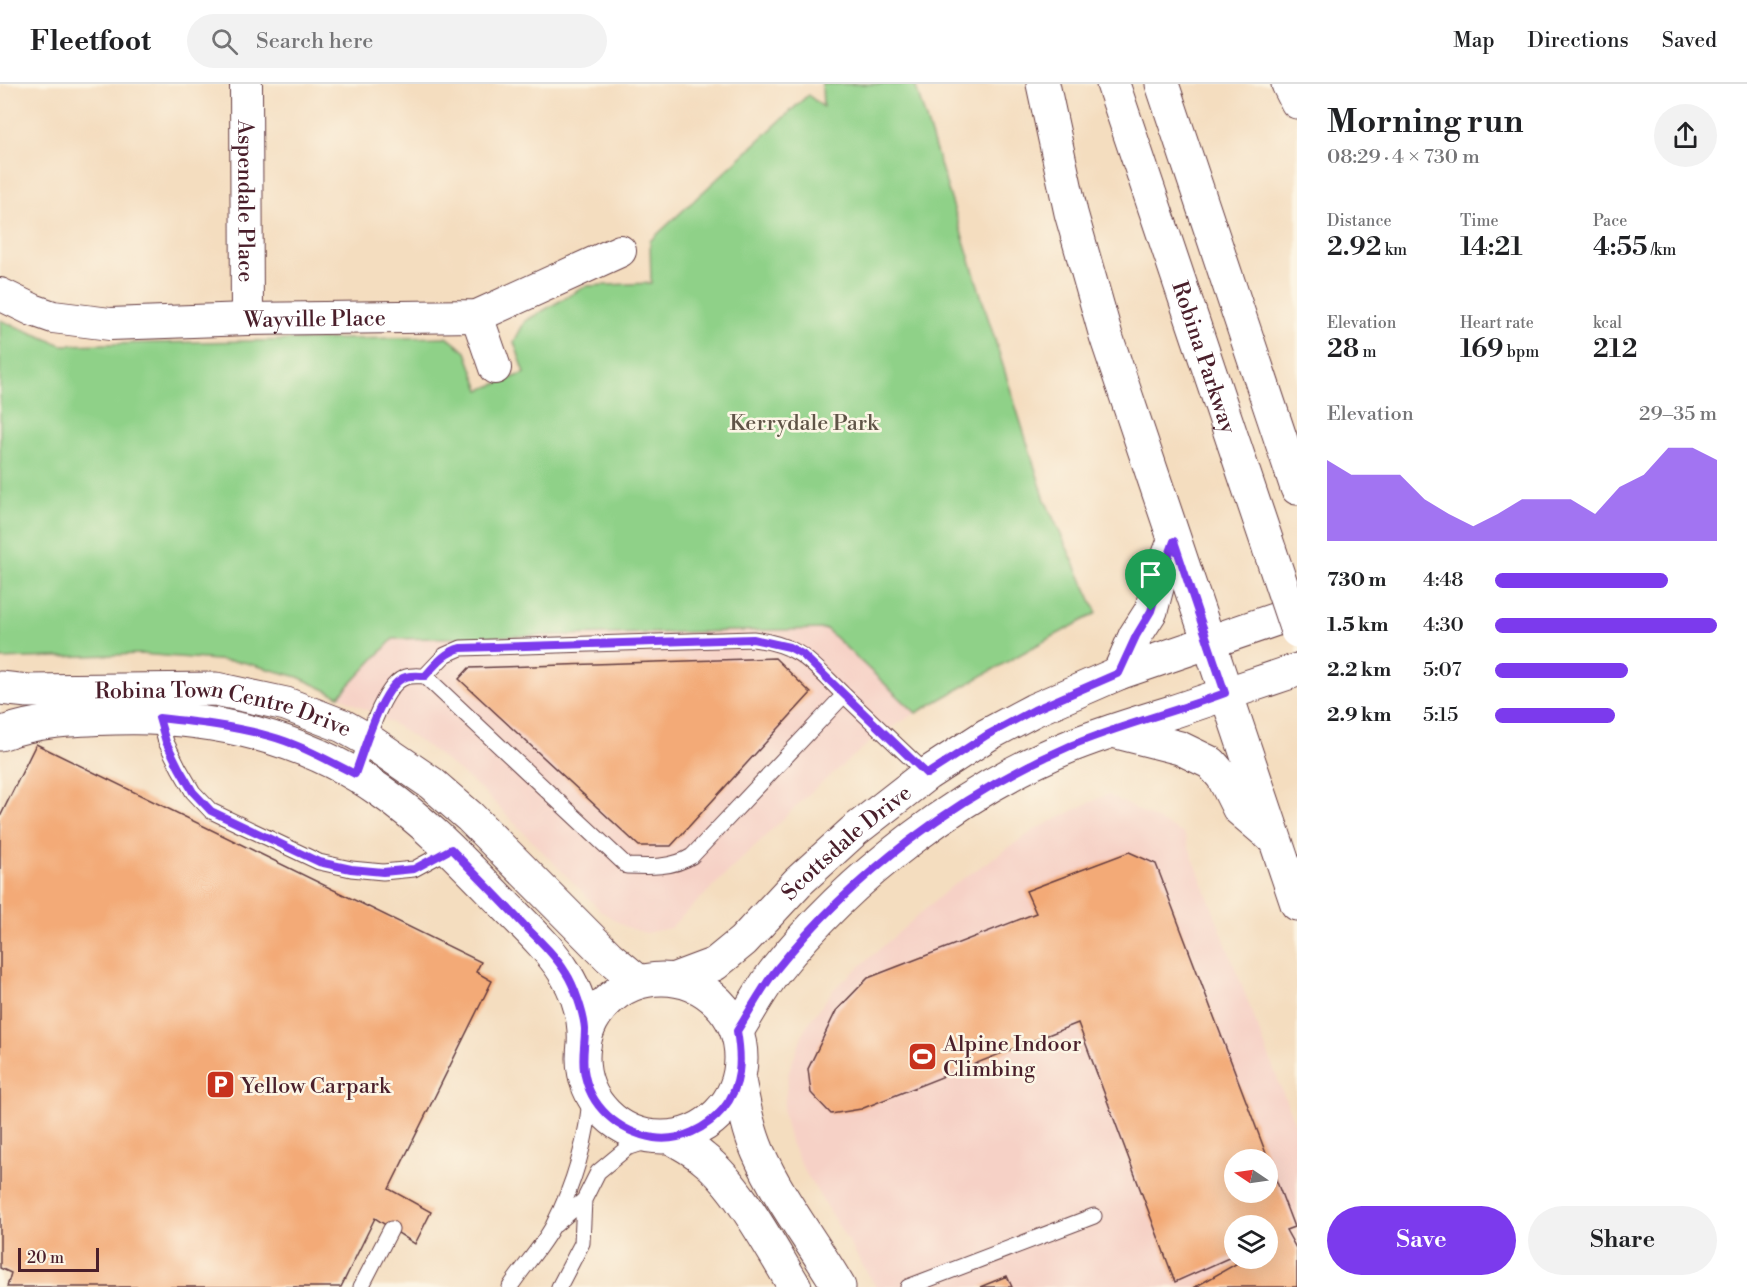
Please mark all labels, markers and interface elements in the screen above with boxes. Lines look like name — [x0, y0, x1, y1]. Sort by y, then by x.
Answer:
search box — [187, 14, 607, 68]
text: Fleetfoot — [30, 24, 151, 59]
icon: search — [208, 25, 241, 58]
text: Search here — [256, 28, 373, 55]
text: Map — [1453, 28, 1495, 54]
text: Directions — [1528, 28, 1629, 54]
text: Saved — [1662, 28, 1717, 54]
text: Morning run — [1327, 102, 1524, 143]
button: share — [1654, 104, 1717, 167]
street label: Aspendale Place — [231, 119, 259, 282]
text: 08:29 · 4 × 730 m — [1327, 145, 1480, 170]
text: Distance — [1327, 211, 1392, 231]
text: Time — [1460, 211, 1499, 231]
text: Pace — [1593, 211, 1627, 231]
text: 2.92 — [1327, 231, 1381, 263]
text: 14:21 — [1460, 231, 1523, 263]
text: 4:55 — [1593, 231, 1648, 263]
text: km — [1381, 240, 1407, 260]
text: /km — [1648, 240, 1676, 260]
street label: Robina Parkway — [1165, 278, 1242, 437]
street label: Wayville Place — [242, 305, 386, 334]
text: Elevation — [1327, 313, 1396, 333]
text: Heart rate — [1460, 313, 1534, 333]
text: kcal — [1593, 313, 1622, 333]
text: 28 — [1327, 333, 1359, 365]
text: 169 — [1460, 333, 1503, 365]
text: 212 — [1593, 333, 1637, 365]
text: m — [1359, 342, 1376, 362]
text: bpm — [1503, 342, 1539, 362]
text: Elevation — [1327, 402, 1414, 427]
text: 29–35 m — [1639, 402, 1717, 427]
park label: Kerrydale Park — [729, 410, 880, 437]
pin — [1125, 549, 1176, 611]
icon: arrive — [1134, 558, 1167, 591]
text: 730 m — [1327, 568, 1387, 593]
text: 4:48 — [1423, 568, 1464, 593]
text: 1.5 km — [1327, 613, 1388, 638]
text: 4:30 — [1423, 613, 1464, 638]
text: 2.2 km — [1327, 658, 1391, 683]
text: 5:07 — [1423, 658, 1462, 683]
street label: Robina Town Centre Drive — [94, 676, 356, 743]
text: 2.9 km — [1327, 703, 1391, 728]
text: 5:15 — [1423, 703, 1458, 728]
street label: Scottsdale Drive — [776, 780, 917, 906]
place label: Alpine Indoor Climbing — [942, 1031, 1082, 1083]
sports icon: Alpine Indoor Climbing — [906, 1040, 938, 1072]
parking icon: Yellow Carpark — [204, 1069, 236, 1101]
place label: Yellow Carpark — [240, 1073, 392, 1100]
north arrow — [1224, 1149, 1278, 1203]
map controls — [1224, 1149, 1278, 1269]
button: Save — [1327, 1206, 1516, 1275]
button: Share — [1528, 1206, 1717, 1275]
button: layers — [1224, 1215, 1278, 1269]
scale bar — [18, 1245, 99, 1272]
text: 20 m — [27, 1248, 64, 1268]

